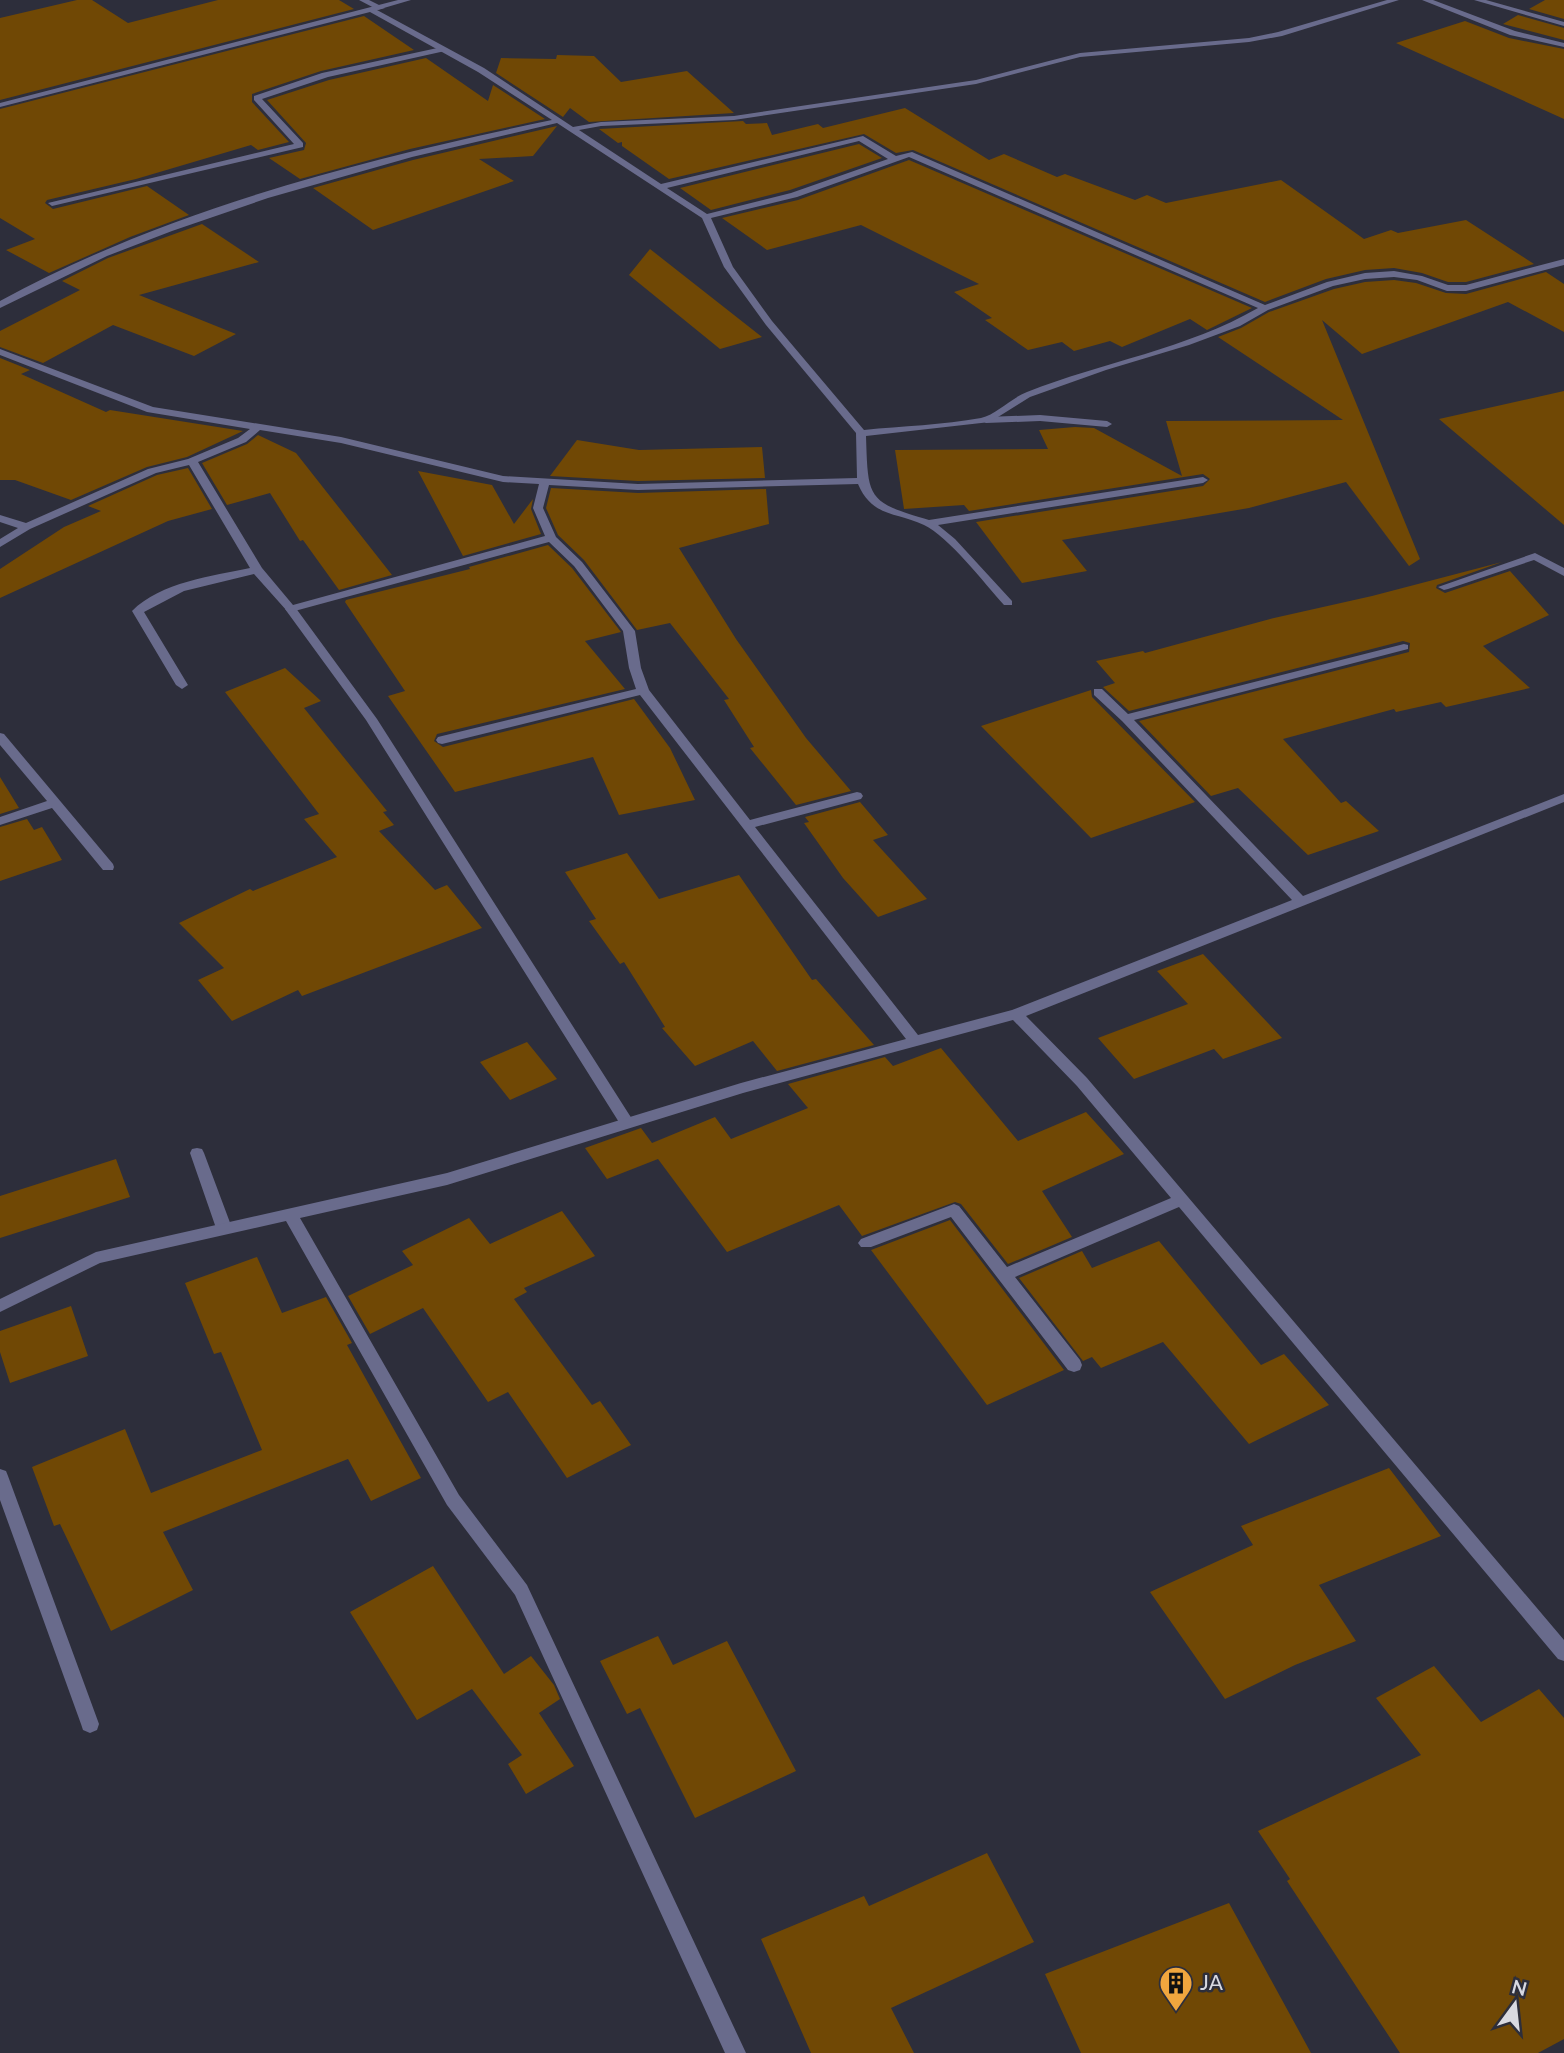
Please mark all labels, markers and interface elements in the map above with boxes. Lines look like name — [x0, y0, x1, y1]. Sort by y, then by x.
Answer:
building icon: JA — [1157, 1964, 1195, 2013]
place label: JA — [1200, 1969, 1224, 1994]
north arrow — [1480, 1969, 1550, 2039]
text: N — [1509, 1974, 1530, 2000]

